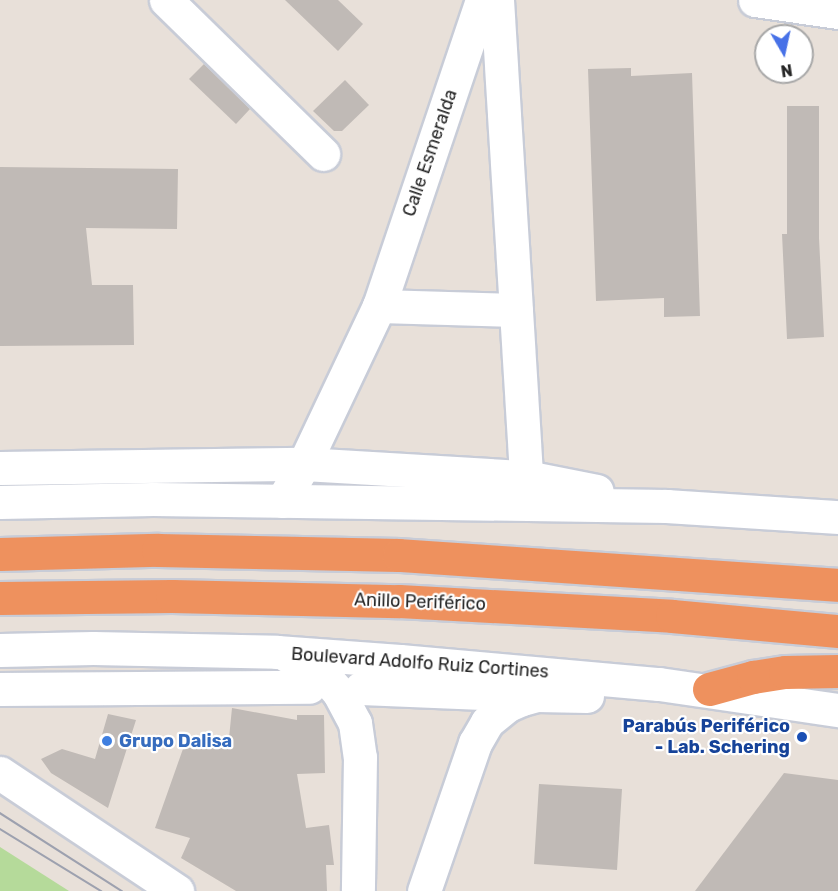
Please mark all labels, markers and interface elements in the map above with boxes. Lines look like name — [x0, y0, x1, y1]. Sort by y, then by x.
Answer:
north arrow — [754, 24, 814, 84]
text: N — [779, 60, 794, 81]
street label: Calle Esmeralda — [398, 87, 462, 219]
street label: Anillo Periférico — [354, 589, 486, 615]
street label: Boulevard Adolfo Ruiz Cortines — [290, 643, 550, 683]
place label: Parabús Periférico - Lab. Schering — [623, 716, 790, 758]
place label: Grupo Dalisa — [119, 730, 232, 752]
marker: Parabús Periférico - Lab. Schering — [795, 730, 809, 744]
marker: Grupo Dalisa — [100, 734, 114, 748]

